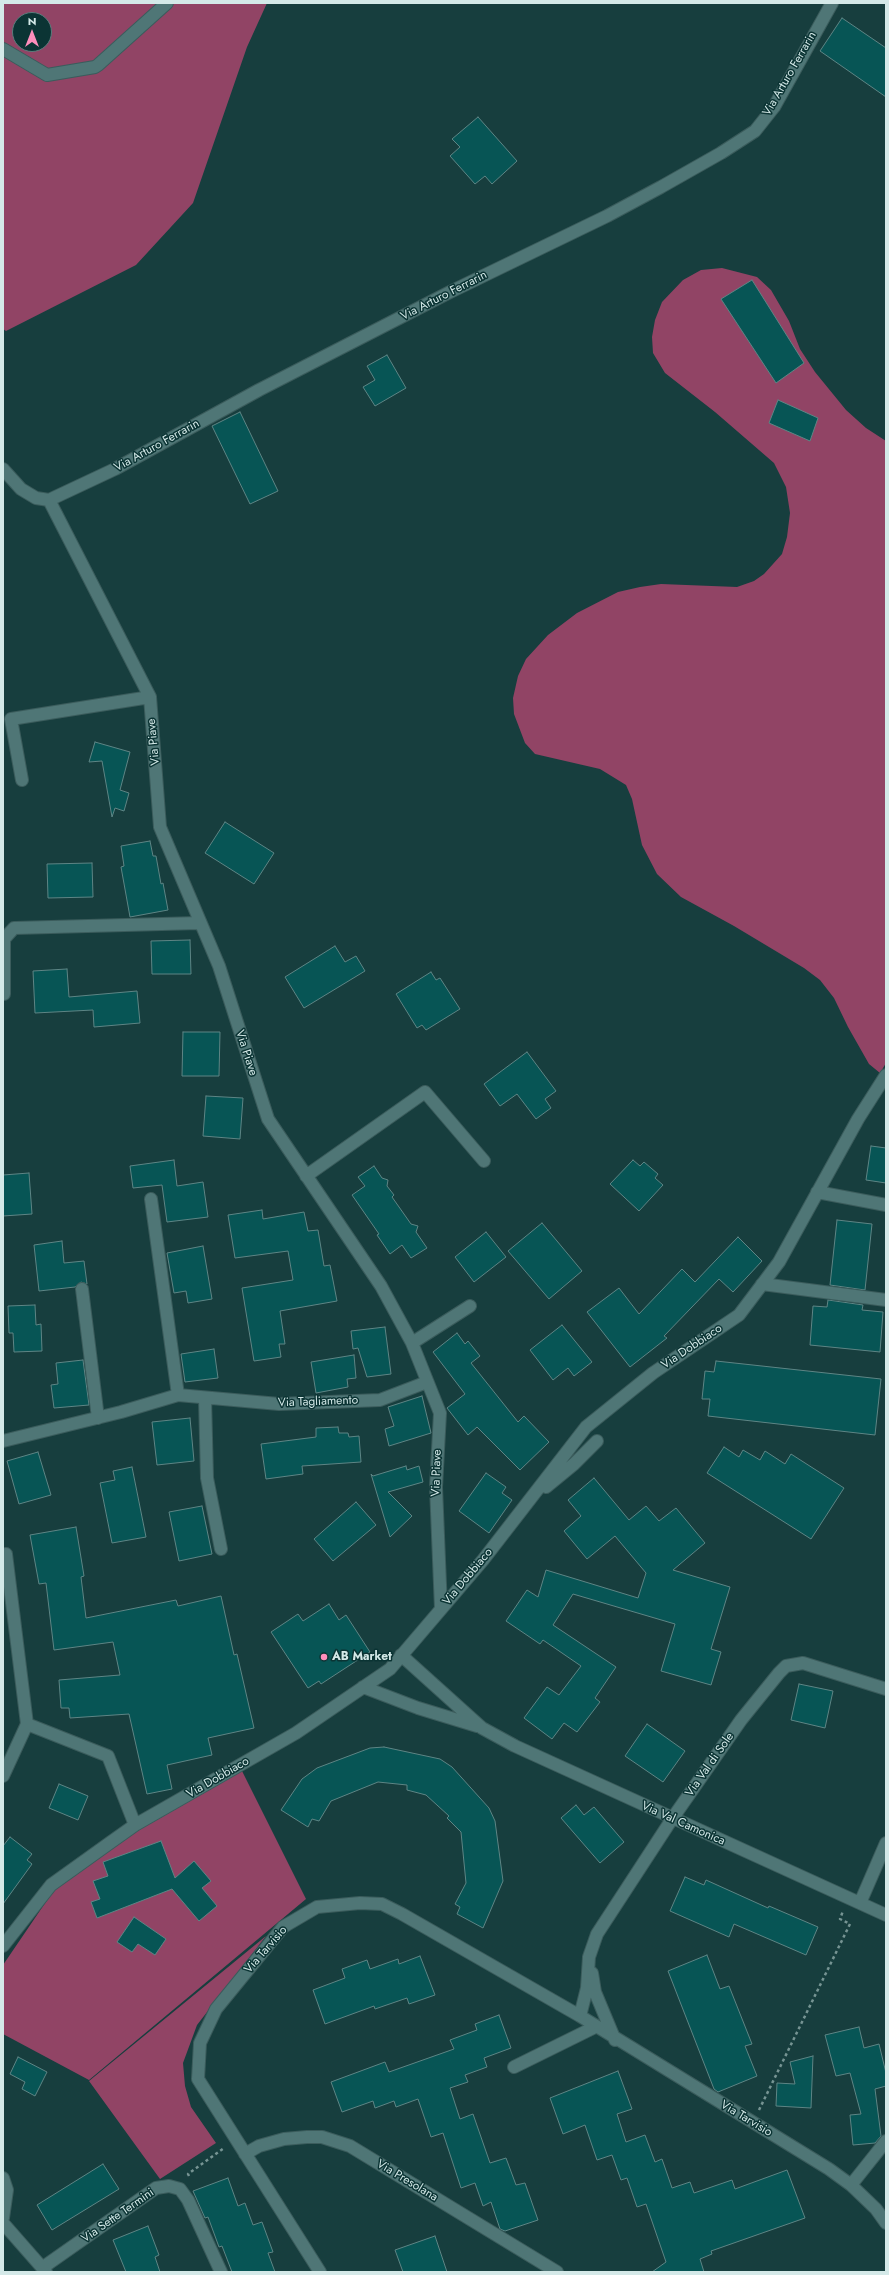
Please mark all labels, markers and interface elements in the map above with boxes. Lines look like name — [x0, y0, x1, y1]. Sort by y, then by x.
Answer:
north arrow — [12, 12, 52, 52]
text: N — [28, 13, 36, 29]
street label: Via Arturo Ferrarin — [760, 29, 820, 119]
street label: Via Arturo Ferrarin — [398, 268, 490, 324]
street label: Via Arturo Ferrarin — [112, 417, 202, 475]
street label: Via Piave — [145, 718, 163, 766]
street label: Via Piave — [232, 1028, 260, 1078]
street label: Via Dobbiaco — [659, 1321, 725, 1373]
street label: Via Tagliamento — [278, 1393, 358, 1411]
street label: Via Piave — [429, 1449, 445, 1497]
street label: Via Dobbiaco — [440, 1546, 496, 1608]
place label: AB Market — [332, 1650, 392, 1664]
marker: AB Market — [319, 1652, 329, 1662]
street label: Via Val di Sole — [683, 1730, 737, 1800]
street label: Via Dobbiaco — [184, 1754, 252, 1802]
street label: Via Val Camonica — [639, 1799, 727, 1849]
street label: Via Tarvisio — [242, 1923, 290, 1977]
street label: Via Tarvisio — [717, 2098, 775, 2140]
street label: Via Presolana — [374, 2157, 440, 2205]
street label: Via Sette Termini — [79, 2186, 157, 2246]

